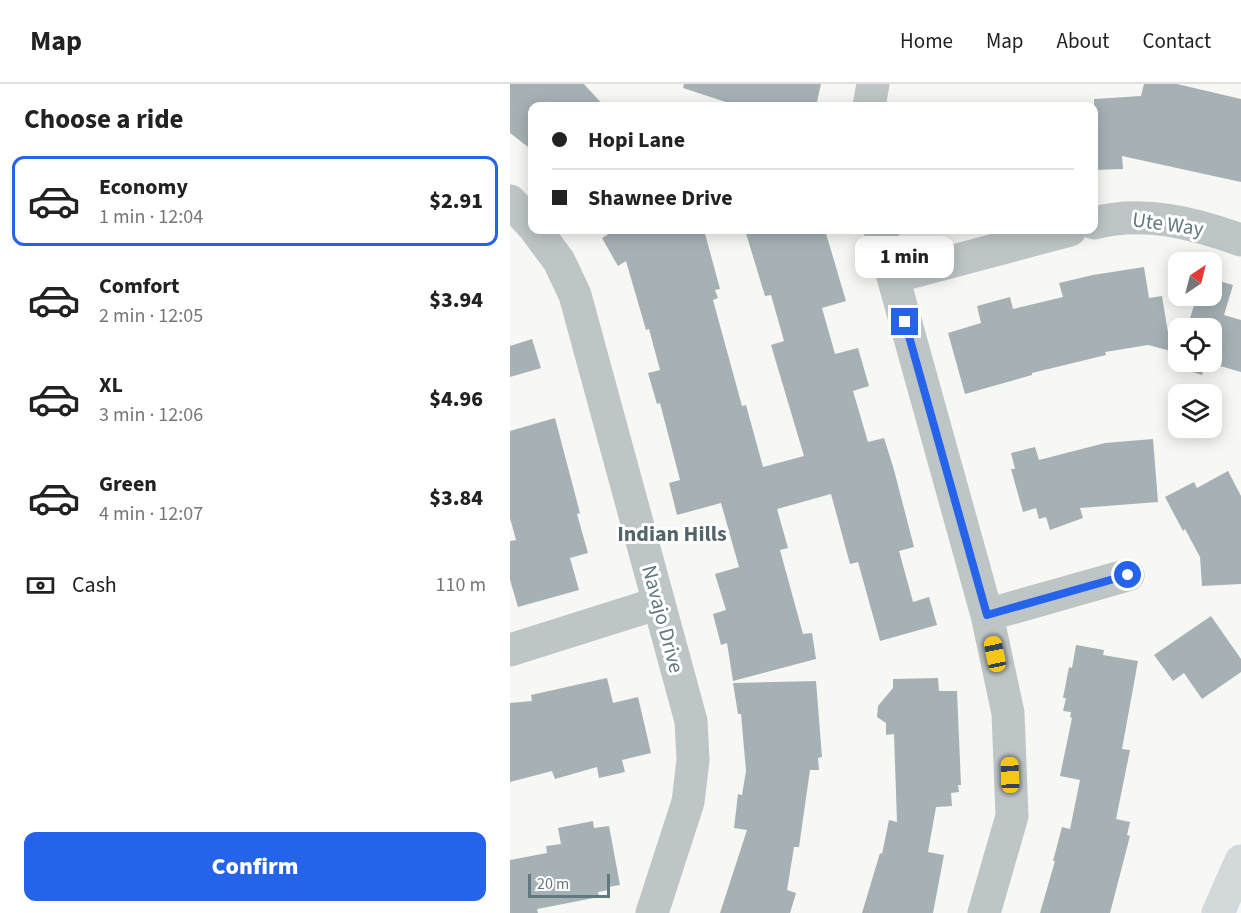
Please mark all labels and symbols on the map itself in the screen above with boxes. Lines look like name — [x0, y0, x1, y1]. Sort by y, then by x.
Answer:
street label: Ute Way — [1130, 204, 1206, 244]
callout: 1 min — [856, 235, 954, 277]
north arrow — [1168, 252, 1222, 306]
route end — [891, 308, 918, 335]
district label: Indian Hills — [617, 518, 727, 550]
route start — [1114, 561, 1141, 588]
street label: Navajo Drive — [634, 562, 692, 676]
car — [982, 635, 1008, 673]
car — [1000, 757, 1020, 793]
scale bar — [528, 871, 610, 898]

